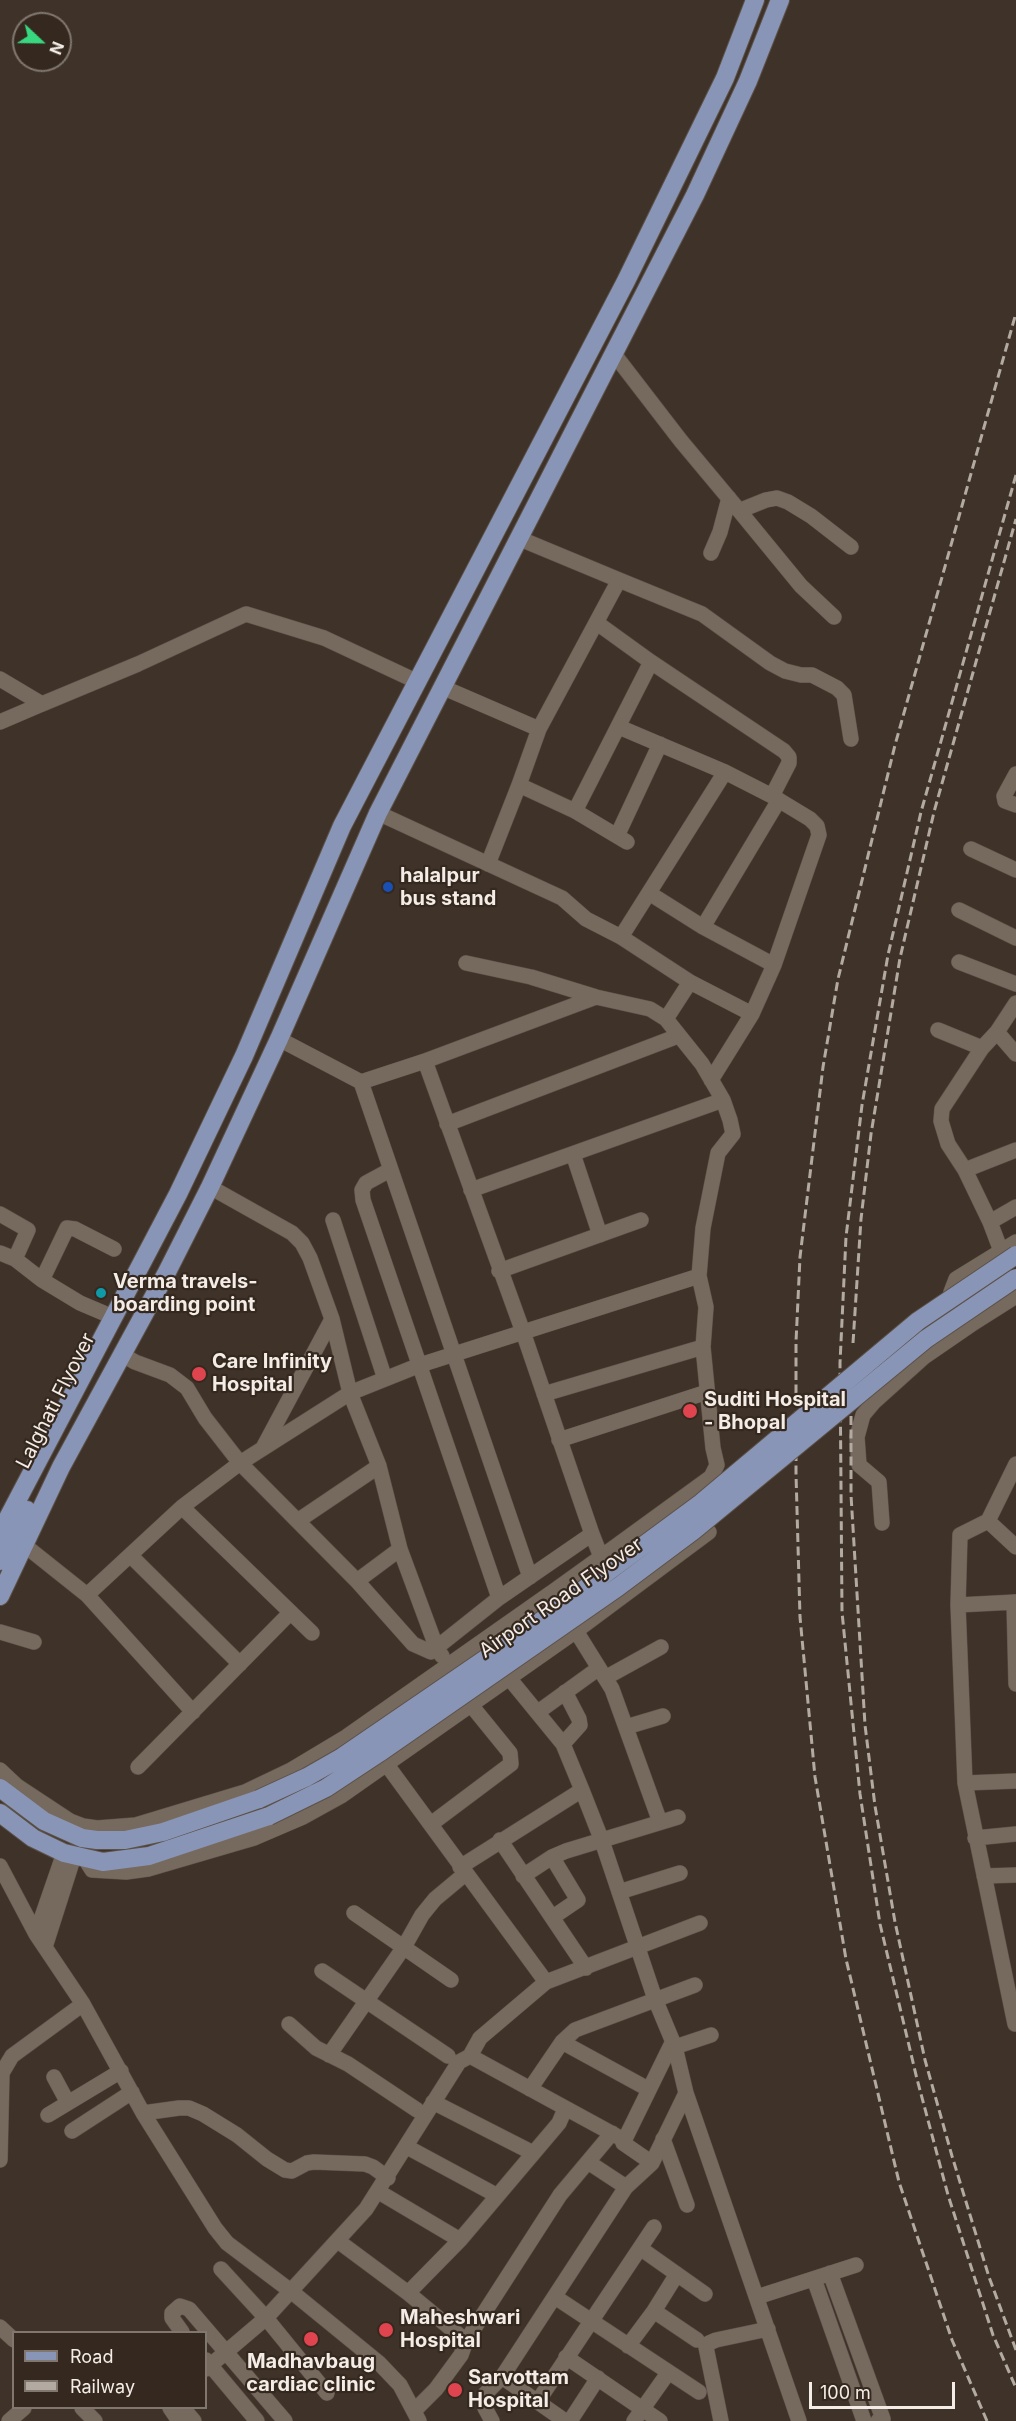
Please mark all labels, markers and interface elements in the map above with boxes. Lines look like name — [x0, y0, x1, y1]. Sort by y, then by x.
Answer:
north arrow — [12, 12, 72, 72]
text: N — [45, 39, 68, 57]
place label: halalpur bus stand — [400, 864, 496, 911]
marker: halalpur bus stand — [381, 880, 395, 894]
place label: Verma travels- boarding point — [113, 1270, 258, 1317]
marker: Verma travels- boarding point — [94, 1286, 108, 1300]
street label: Lalghati Flyover — [11, 1329, 101, 1473]
place label: Care Infinity Hospital — [212, 1350, 332, 1397]
marker: Care Infinity Hospital — [190, 1365, 208, 1383]
place label: Suditi Hospital - Bhopal — [704, 1388, 846, 1435]
marker: Suditi Hospital - Bhopal — [681, 1402, 699, 1420]
street label: Airport Road Flyover — [475, 1533, 647, 1663]
place label: Maheshwari Hospital — [400, 2306, 521, 2353]
marker: Maheshwari Hospital — [377, 2321, 395, 2339]
marker: Madhavbaug cardiac clinic — [302, 2330, 320, 2348]
legend — [12, 2331, 207, 2409]
text: Road — [70, 2346, 113, 2367]
place label: Madhavbaug cardiac clinic — [246, 2350, 376, 2397]
place label: Sarvottam Hospital — [468, 2366, 569, 2413]
scale bar — [812, 2370, 958, 2408]
text: Railway — [70, 2376, 135, 2397]
marker: Sarvottam Hospital — [446, 2381, 464, 2399]
text: 100 m — [820, 2382, 871, 2403]

